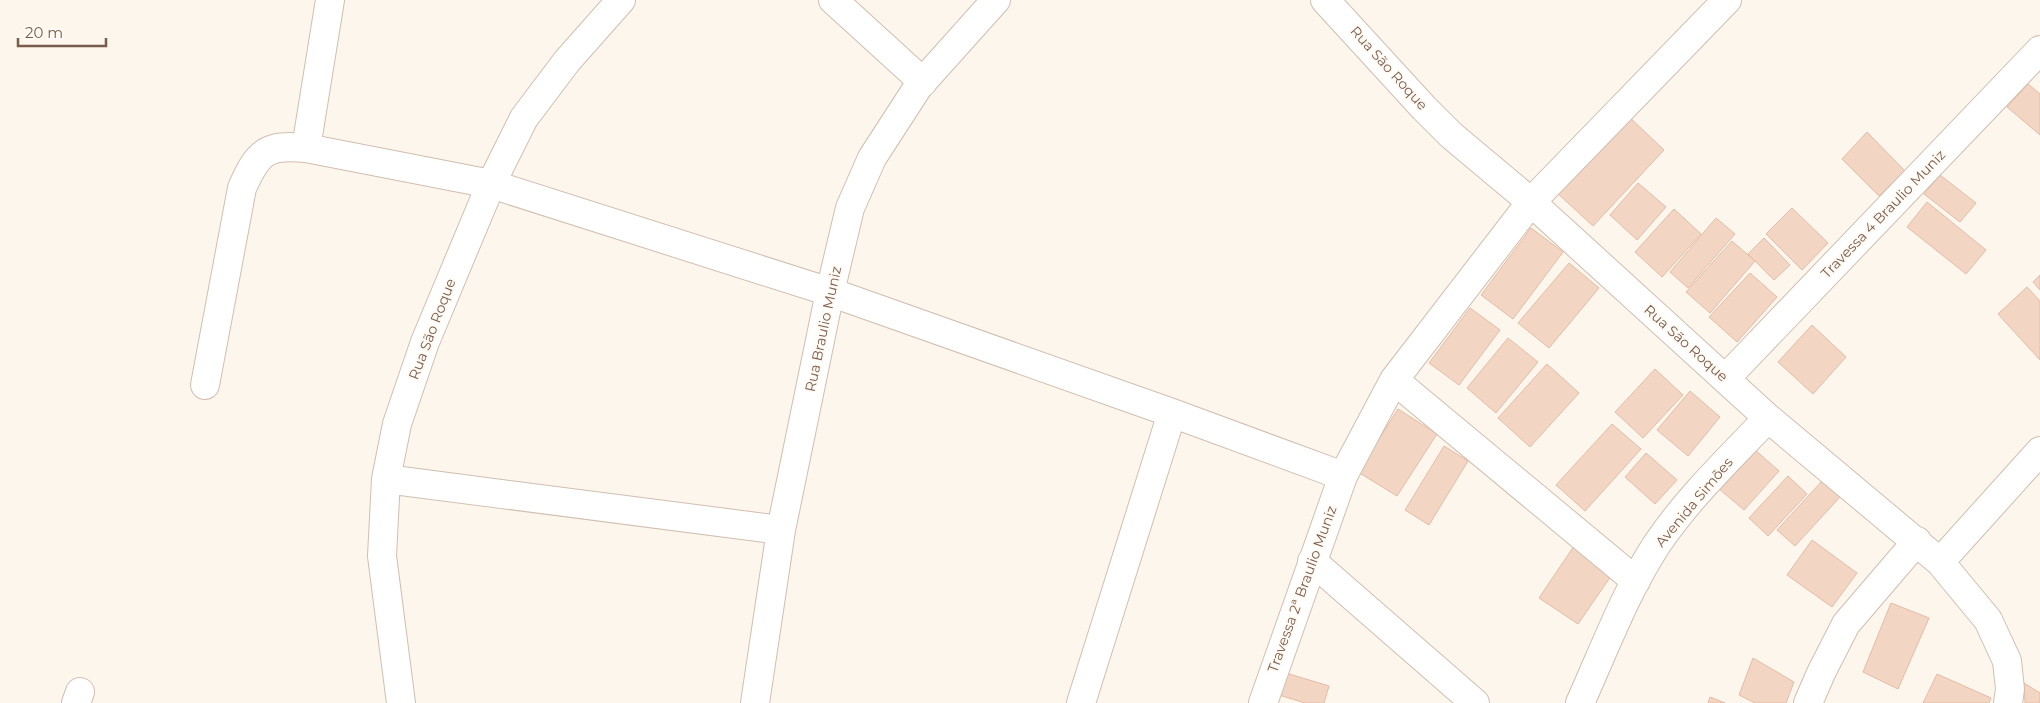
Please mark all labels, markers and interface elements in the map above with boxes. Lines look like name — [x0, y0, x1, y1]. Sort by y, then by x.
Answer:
scale bar — [18, 15, 105, 47]
street label: Rua São Roque — [1347, 22, 1431, 114]
text: 20 m — [25, 23, 63, 42]
street label: Travessa 4 Braulio Muniz — [1817, 146, 1949, 282]
street label: Rua Braulio Muniz — [801, 265, 845, 393]
street label: Rua São Roque — [404, 276, 460, 382]
street label: Rua São Roque — [1640, 301, 1732, 385]
street label: Avenida Simões — [1651, 453, 1737, 550]
street label: Travessa 2ª Braulio Muniz — [1263, 503, 1341, 675]

